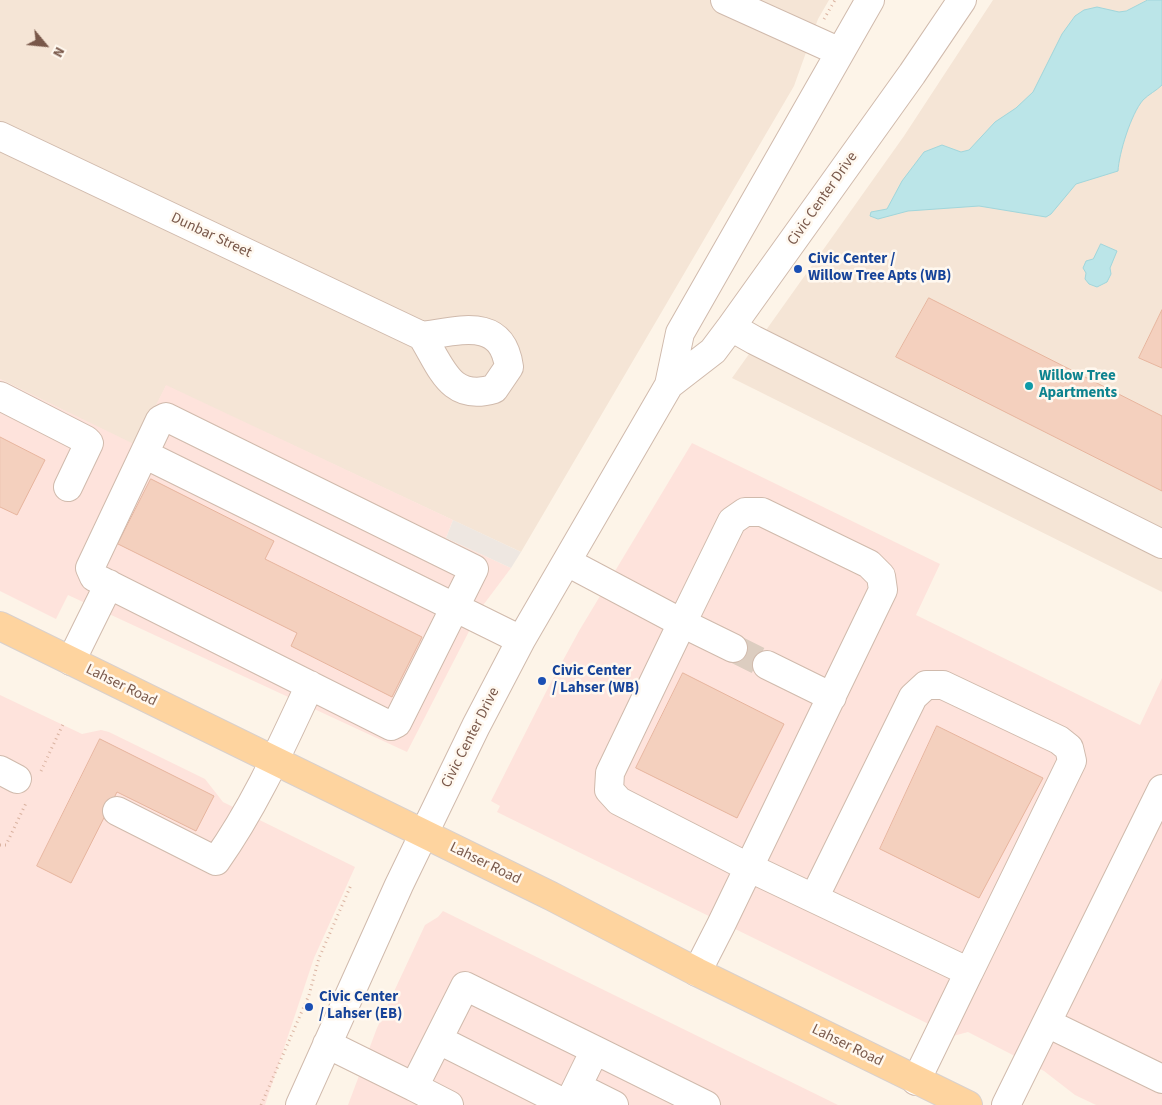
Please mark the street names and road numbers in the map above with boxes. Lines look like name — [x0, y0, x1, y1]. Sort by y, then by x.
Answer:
street label: Civic Center Drive — [784, 149, 862, 249]
street label: Dunbar Street — [168, 209, 254, 263]
street label: Lahser Road — [82, 661, 160, 711]
street label: Civic Center Drive — [438, 685, 504, 791]
street label: Lahser Road — [446, 839, 524, 889]
street label: Lahser Road — [808, 1021, 886, 1071]

